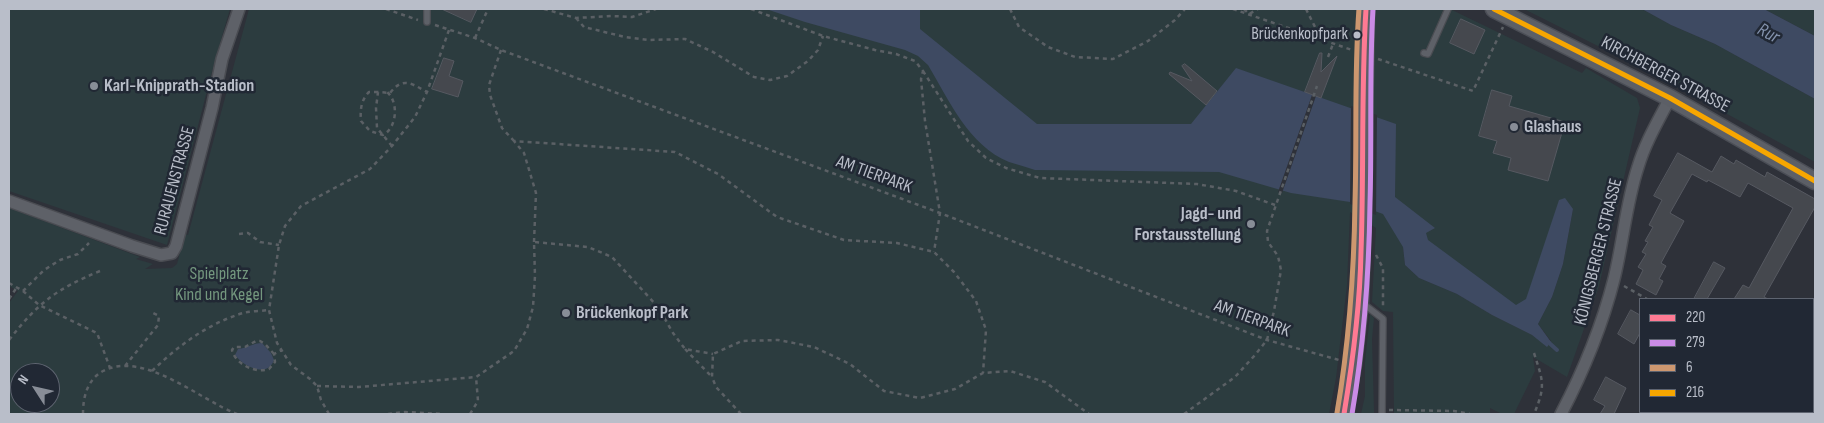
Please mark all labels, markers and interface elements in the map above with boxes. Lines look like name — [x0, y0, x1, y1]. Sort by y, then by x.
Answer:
water label: Rur — [1753, 19, 1783, 49]
place label: Brückenkopfpark — [1251, 25, 1348, 45]
marker: Brückenkopfpark — [1352, 30, 1362, 40]
street label: KIRCHBERGER STRASSE — [1597, 32, 1733, 118]
place label: Karl-Knipprath-Stadion — [104, 75, 254, 97]
marker: Karl-Knipprath-Stadion — [88, 80, 100, 92]
place label: Glashaus — [1524, 116, 1582, 138]
marker: Glashaus — [1508, 121, 1520, 133]
street label: RURAUENSTRASSE — [150, 124, 200, 238]
street label: AM TIERPARK — [833, 151, 915, 199]
street label: KÖNIGSBERGER STRASSE — [1570, 176, 1628, 328]
place label: Jagd- und Forstausstellung — [1135, 203, 1241, 245]
marker: Jagd- und Forstausstellung — [1245, 218, 1257, 230]
park label: Spielplatz Kind und Kegel — [175, 263, 263, 306]
street label: AM TIERPARK — [1211, 295, 1293, 343]
legend — [1639, 298, 1814, 413]
place label: Brückenkopf Park — [576, 302, 688, 324]
marker: Brückenkopf Park — [560, 307, 572, 319]
text: 220 — [1686, 308, 1705, 327]
text: 279 — [1686, 333, 1705, 352]
text: 6 — [1686, 358, 1693, 377]
north arrow — [10, 363, 60, 413]
text: N — [14, 372, 32, 388]
text: 216 — [1686, 383, 1704, 402]

